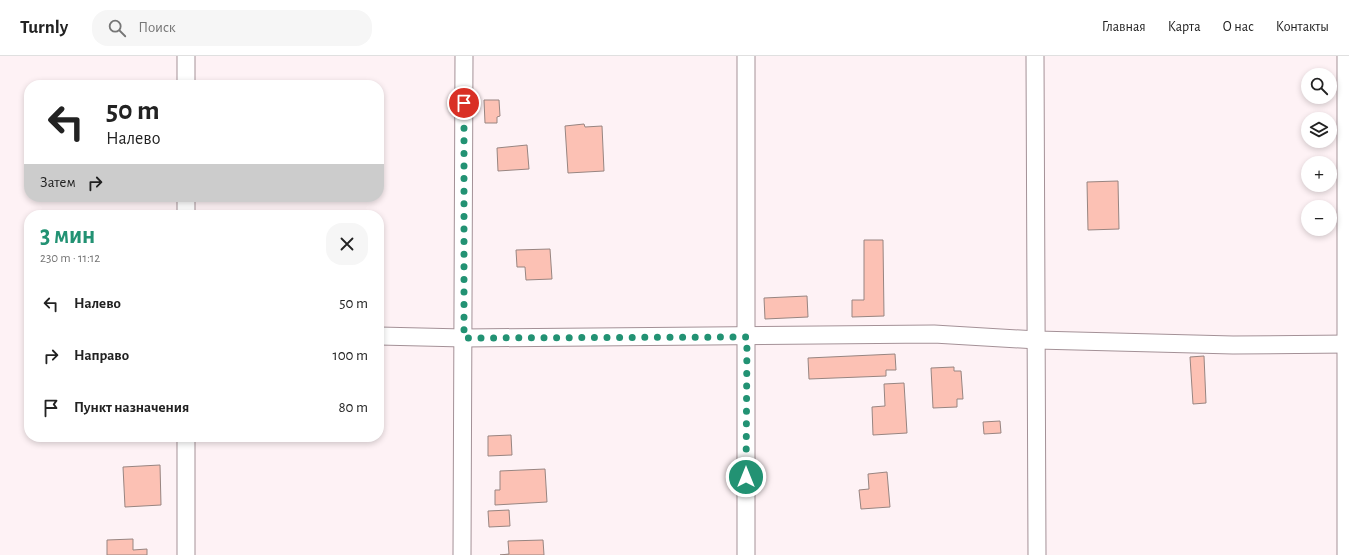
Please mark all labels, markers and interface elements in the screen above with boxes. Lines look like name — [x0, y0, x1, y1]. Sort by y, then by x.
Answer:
search box — [92, 10, 372, 46]
icon: search — [106, 17, 128, 39]
text: Turnly — [20, 18, 68, 37]
text: Поиск — [138, 20, 176, 35]
text: Главная — [1102, 20, 1146, 34]
text: Карта — [1168, 20, 1201, 34]
text: О нас — [1223, 20, 1254, 34]
text: Контакты — [1276, 20, 1329, 34]
map controls — [1301, 68, 1337, 236]
button: search — [1301, 68, 1337, 104]
pin — [447, 86, 481, 120]
icon: arrive — [453, 92, 475, 114]
icon: left — [40, 96, 92, 148]
text: 50 m — [106, 97, 160, 125]
button: layers — [1301, 112, 1337, 148]
text: Налево — [106, 130, 160, 148]
button: + — [1301, 156, 1337, 192]
icon: right — [84, 172, 106, 194]
text: Затем — [40, 175, 76, 190]
button: − — [1301, 200, 1337, 236]
button: close — [326, 223, 368, 265]
text: 3 мин — [40, 224, 95, 248]
text: 230 m · 11:12 — [40, 252, 100, 265]
icon: left — [40, 293, 62, 315]
text: Налево — [74, 296, 121, 311]
text: 50 m — [339, 296, 368, 311]
icon: right — [40, 345, 62, 367]
text: Направо — [74, 348, 129, 363]
text: 100 m — [333, 348, 368, 363]
icon: arrive — [40, 397, 62, 419]
text: Пункт назначения — [74, 400, 189, 415]
text: 80 m — [338, 400, 368, 415]
position arrow — [725, 456, 767, 498]

